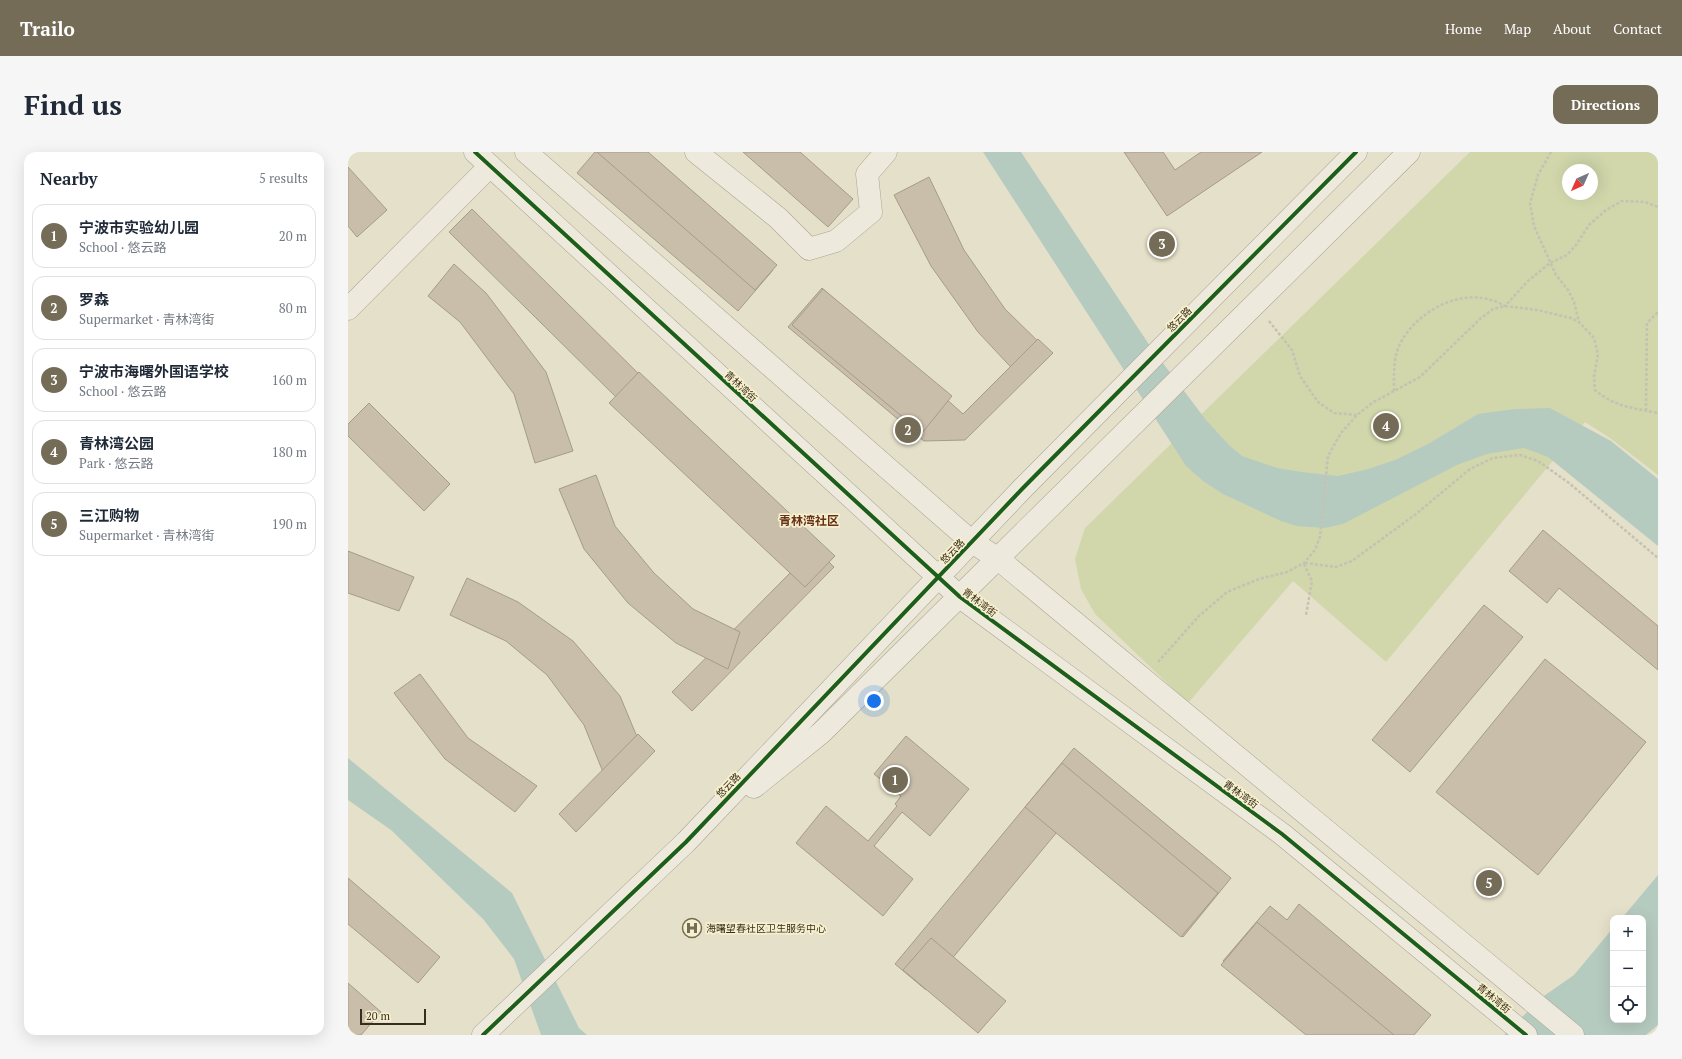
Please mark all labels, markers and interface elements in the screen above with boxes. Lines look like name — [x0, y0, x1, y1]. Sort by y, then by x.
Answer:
text: Trailo — [20, 16, 75, 41]
text: Home — [1445, 19, 1482, 38]
text: Map — [1504, 19, 1531, 38]
text: About — [1553, 19, 1591, 38]
text: Contact — [1613, 19, 1662, 38]
button: Directions — [1553, 85, 1658, 124]
text: Find us — [24, 86, 122, 123]
north arrow — [1562, 164, 1598, 200]
text: Nearby — [40, 167, 98, 190]
text: 5 results — [259, 169, 308, 187]
text: 宁波市实验幼儿园 — [79, 217, 199, 237]
text: 1 — [50, 227, 58, 245]
text: 20 m — [279, 227, 307, 245]
pin: 3 — [1149, 229, 1175, 259]
text: School · 悠云路 — [79, 238, 166, 256]
text: 罗森 — [79, 289, 109, 309]
text: 2 — [50, 299, 58, 317]
text: 80 m — [279, 299, 307, 317]
street label: 悠云路 — [1164, 304, 1195, 335]
text: Supermarket · 青林湾街 — [79, 310, 214, 328]
text: 宁波市海曙外国语学校 — [79, 361, 229, 381]
street label: 青林湾街 — [722, 368, 760, 405]
text: 3 — [50, 371, 58, 389]
text: 160 m — [272, 371, 307, 389]
text: School · 悠云路 — [79, 382, 166, 400]
pin: 4 — [1373, 411, 1399, 441]
pin: 2 — [895, 415, 921, 445]
text: 青林湾公园 — [79, 433, 154, 453]
text: 4 — [50, 443, 58, 461]
text: 180 m — [272, 443, 307, 461]
text: Park · 悠云路 — [79, 454, 153, 472]
text: 三江购物 — [79, 505, 139, 525]
district label: 青林湾社区 — [779, 513, 839, 528]
text: 5 — [50, 515, 58, 533]
text: 190 m — [272, 515, 307, 533]
text: Supermarket · 青林湾街 — [79, 526, 214, 544]
street label: 悠云路 — [937, 536, 967, 567]
street label: 青林湾街 — [960, 585, 1000, 620]
your location — [864, 691, 884, 711]
pin: 1 — [882, 765, 908, 795]
street label: 悠云路 — [713, 770, 743, 801]
street label: 青林湾街 — [1221, 777, 1261, 811]
pin: 5 — [1476, 868, 1502, 898]
map controls — [1610, 915, 1646, 1023]
button: + — [1610, 915, 1646, 951]
hospital icon: 海曙望春社区卫生服务中心 — [681, 917, 703, 939]
place label: 海曙望春社区卫生服务中心 — [706, 922, 826, 935]
button: − — [1610, 951, 1646, 987]
street label: 青林湾街 — [1474, 981, 1513, 1016]
button: locate — [1610, 987, 1646, 1023]
scale bar — [360, 1007, 426, 1026]
text: 20 m — [366, 1009, 390, 1023]

